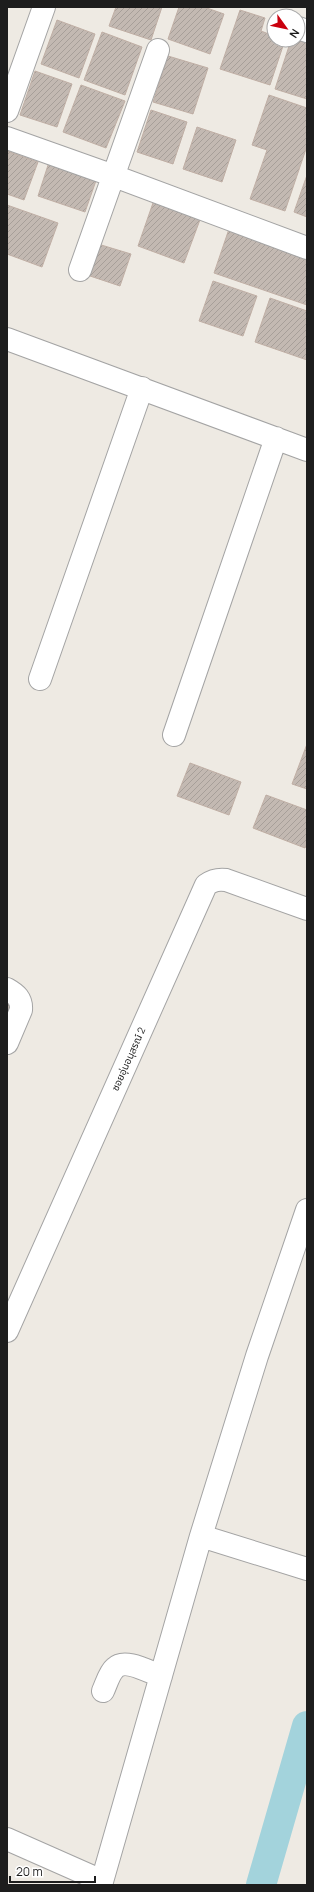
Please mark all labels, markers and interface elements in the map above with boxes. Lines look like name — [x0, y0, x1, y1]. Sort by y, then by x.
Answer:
north arrow — [266, 8, 306, 48]
text: N — [286, 26, 303, 41]
street label: ซอยอุ่นอนุสรณ์ 2 — [108, 1025, 148, 1093]
scale bar — [10, 1858, 95, 1884]
text: 20 m — [16, 1863, 43, 1880]

